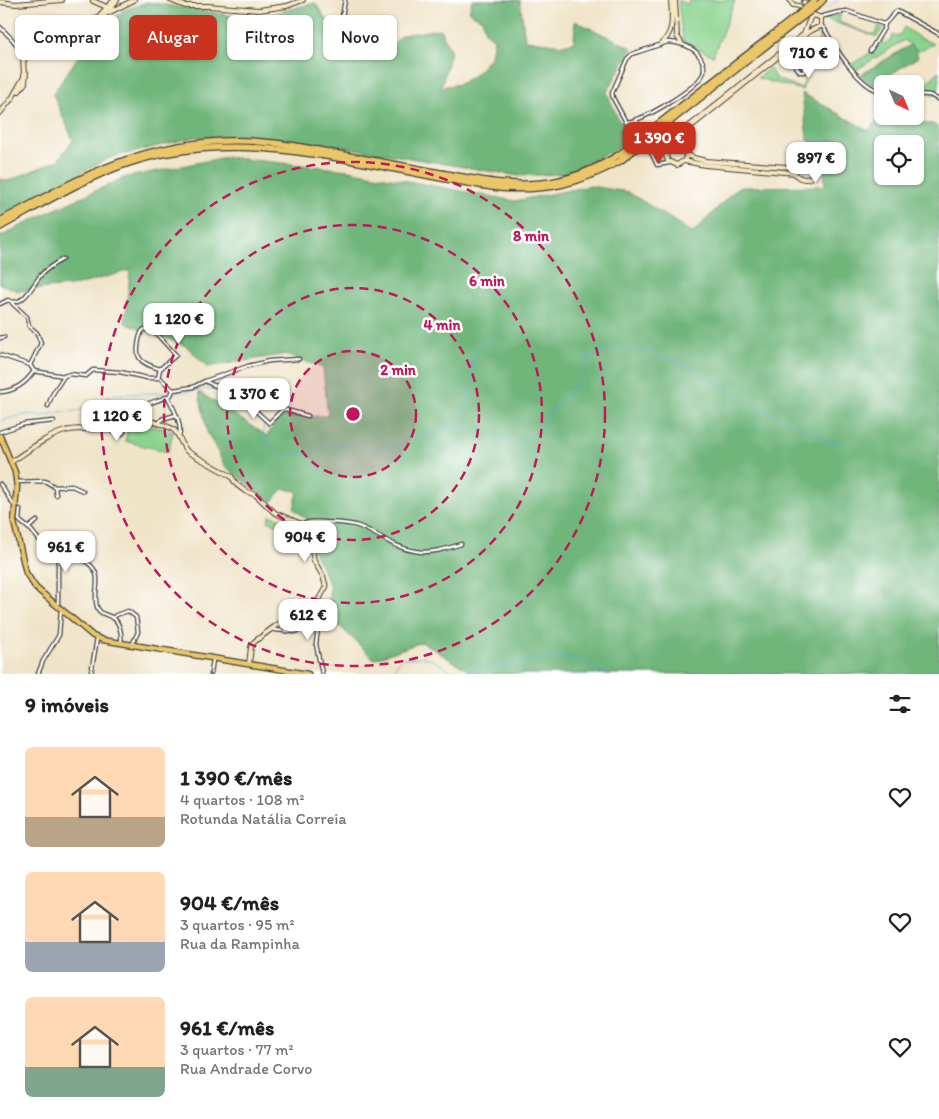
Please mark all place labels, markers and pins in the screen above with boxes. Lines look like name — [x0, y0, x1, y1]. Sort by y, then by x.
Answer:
pin: 710 € — [774, 36, 844, 79]
pin: 1 390 € — [613, 121, 705, 164]
pin: 897 € — [781, 142, 851, 184]
pin: 1 120 € — [133, 302, 225, 345]
pin: 1 370 € — [208, 378, 300, 420]
pin: 1 120 € — [71, 400, 163, 442]
centre of rings — [344, 405, 362, 423]
pin: 904 € — [270, 520, 340, 563]
pin: 961 € — [31, 530, 101, 573]
pin: 612 € — [273, 598, 343, 641]

